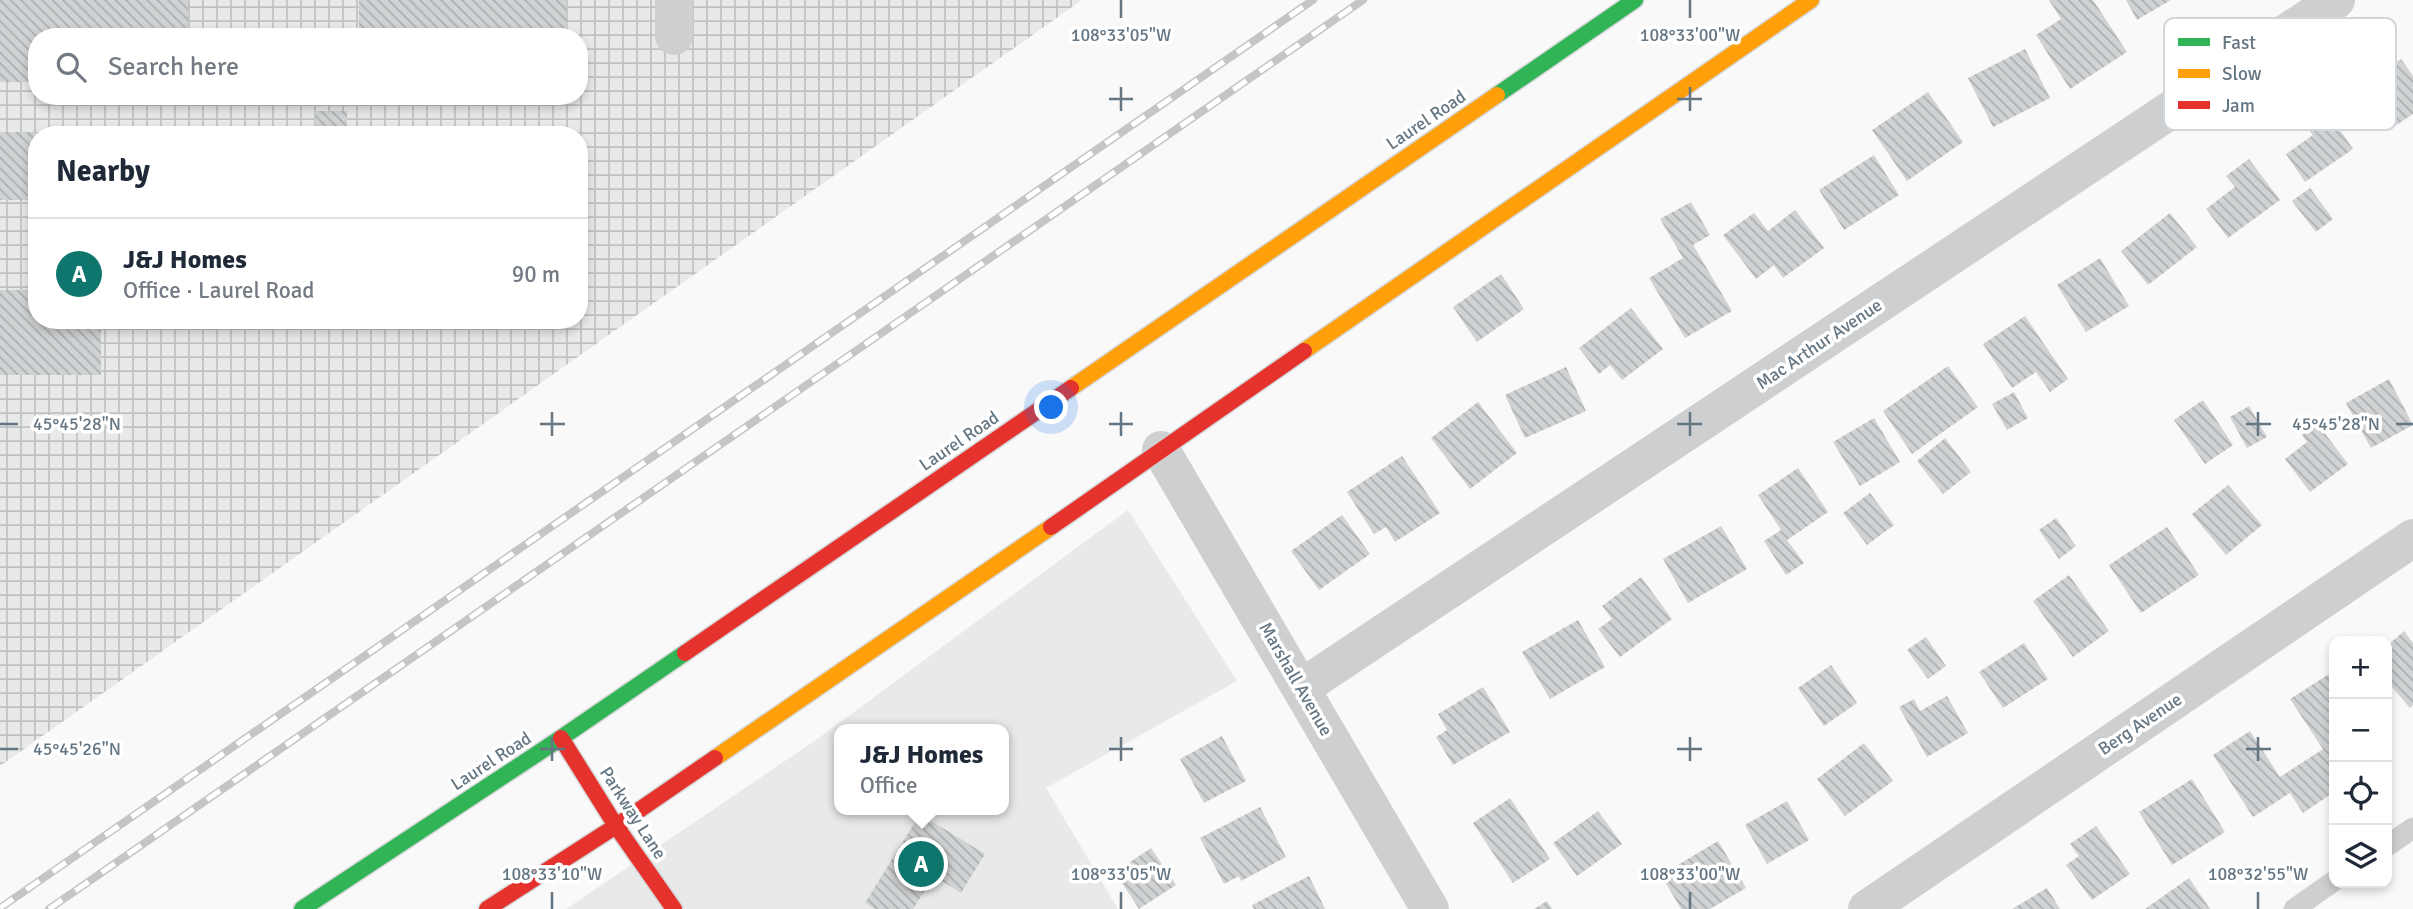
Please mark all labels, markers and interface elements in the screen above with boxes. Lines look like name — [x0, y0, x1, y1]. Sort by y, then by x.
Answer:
legend — [2164, 18, 2396, 130]
text: 108°33'05"W — [1071, 24, 1171, 46]
text: 108°33'00"W — [1640, 24, 1740, 46]
search box — [28, 28, 588, 105]
text: Fast — [2222, 31, 2256, 55]
icon: search — [52, 48, 90, 86]
text: Search here — [108, 51, 239, 83]
text: Slow — [2222, 62, 2262, 86]
street label: Laurel Road — [1382, 85, 1470, 155]
text: Jam — [2222, 94, 2255, 118]
text: Nearby — [56, 153, 150, 190]
text: J&J Homes — [123, 244, 247, 276]
text: A — [72, 260, 86, 289]
text: 90 m — [512, 260, 560, 289]
text: Office · Laurel Road — [123, 276, 315, 305]
street label: Mac Arthur Avenue — [1752, 294, 1886, 394]
your location — [1034, 390, 1068, 424]
street label: Laurel Road — [915, 406, 1003, 476]
text: 45°45'28"N — [33, 413, 121, 435]
text: 45°45'28"N — [2292, 413, 2380, 435]
street label: Marshall Avenue — [1255, 618, 1337, 740]
map controls — [2329, 636, 2392, 888]
button: + — [2329, 636, 2392, 699]
street label: Berg Avenue — [2094, 688, 2186, 760]
button: − — [2329, 699, 2392, 762]
popup — [834, 724, 1009, 815]
street label: Laurel Road — [447, 727, 535, 795]
text: 45°45'26"N — [33, 738, 121, 760]
text: J&J Homes — [860, 739, 983, 771]
button: locate — [2329, 762, 2392, 825]
street label: Parkway Lane — [595, 763, 671, 863]
text: Office — [860, 771, 917, 800]
button: layers — [2329, 825, 2392, 888]
pin: A — [898, 838, 944, 890]
text: 108°33'10"W — [502, 863, 602, 885]
text: 108°33'05"W — [1071, 863, 1171, 885]
text: 108°33'00"W — [1640, 863, 1740, 885]
text: 108°32'55"W — [2208, 863, 2308, 885]

